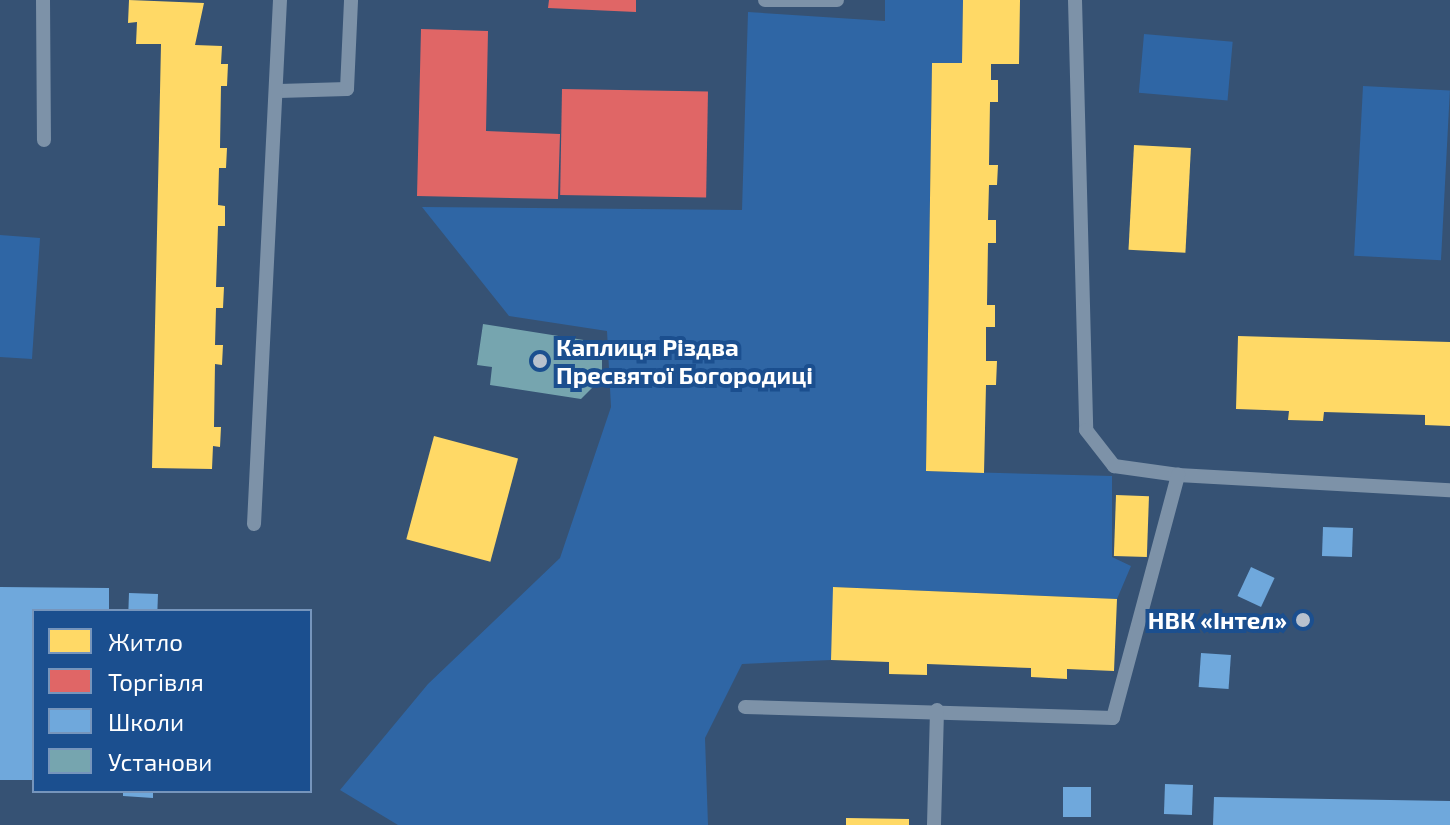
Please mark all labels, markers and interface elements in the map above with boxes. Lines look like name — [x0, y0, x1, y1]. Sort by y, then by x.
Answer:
place label: Каплиця Різдва Пресвятої Богородиці — [556, 333, 813, 389]
marker: Каплиця Різдва Пресвятої Богородиці — [531, 352, 549, 370]
place label: НВК «Інтел» — [1148, 606, 1287, 634]
legend — [32, 609, 312, 793]
marker: НВК «Інтел» — [1294, 611, 1312, 629]
text: Житло — [108, 627, 183, 656]
text: Торгівля — [108, 667, 204, 696]
text: Школи — [108, 707, 184, 736]
text: Установи — [108, 747, 212, 776]

